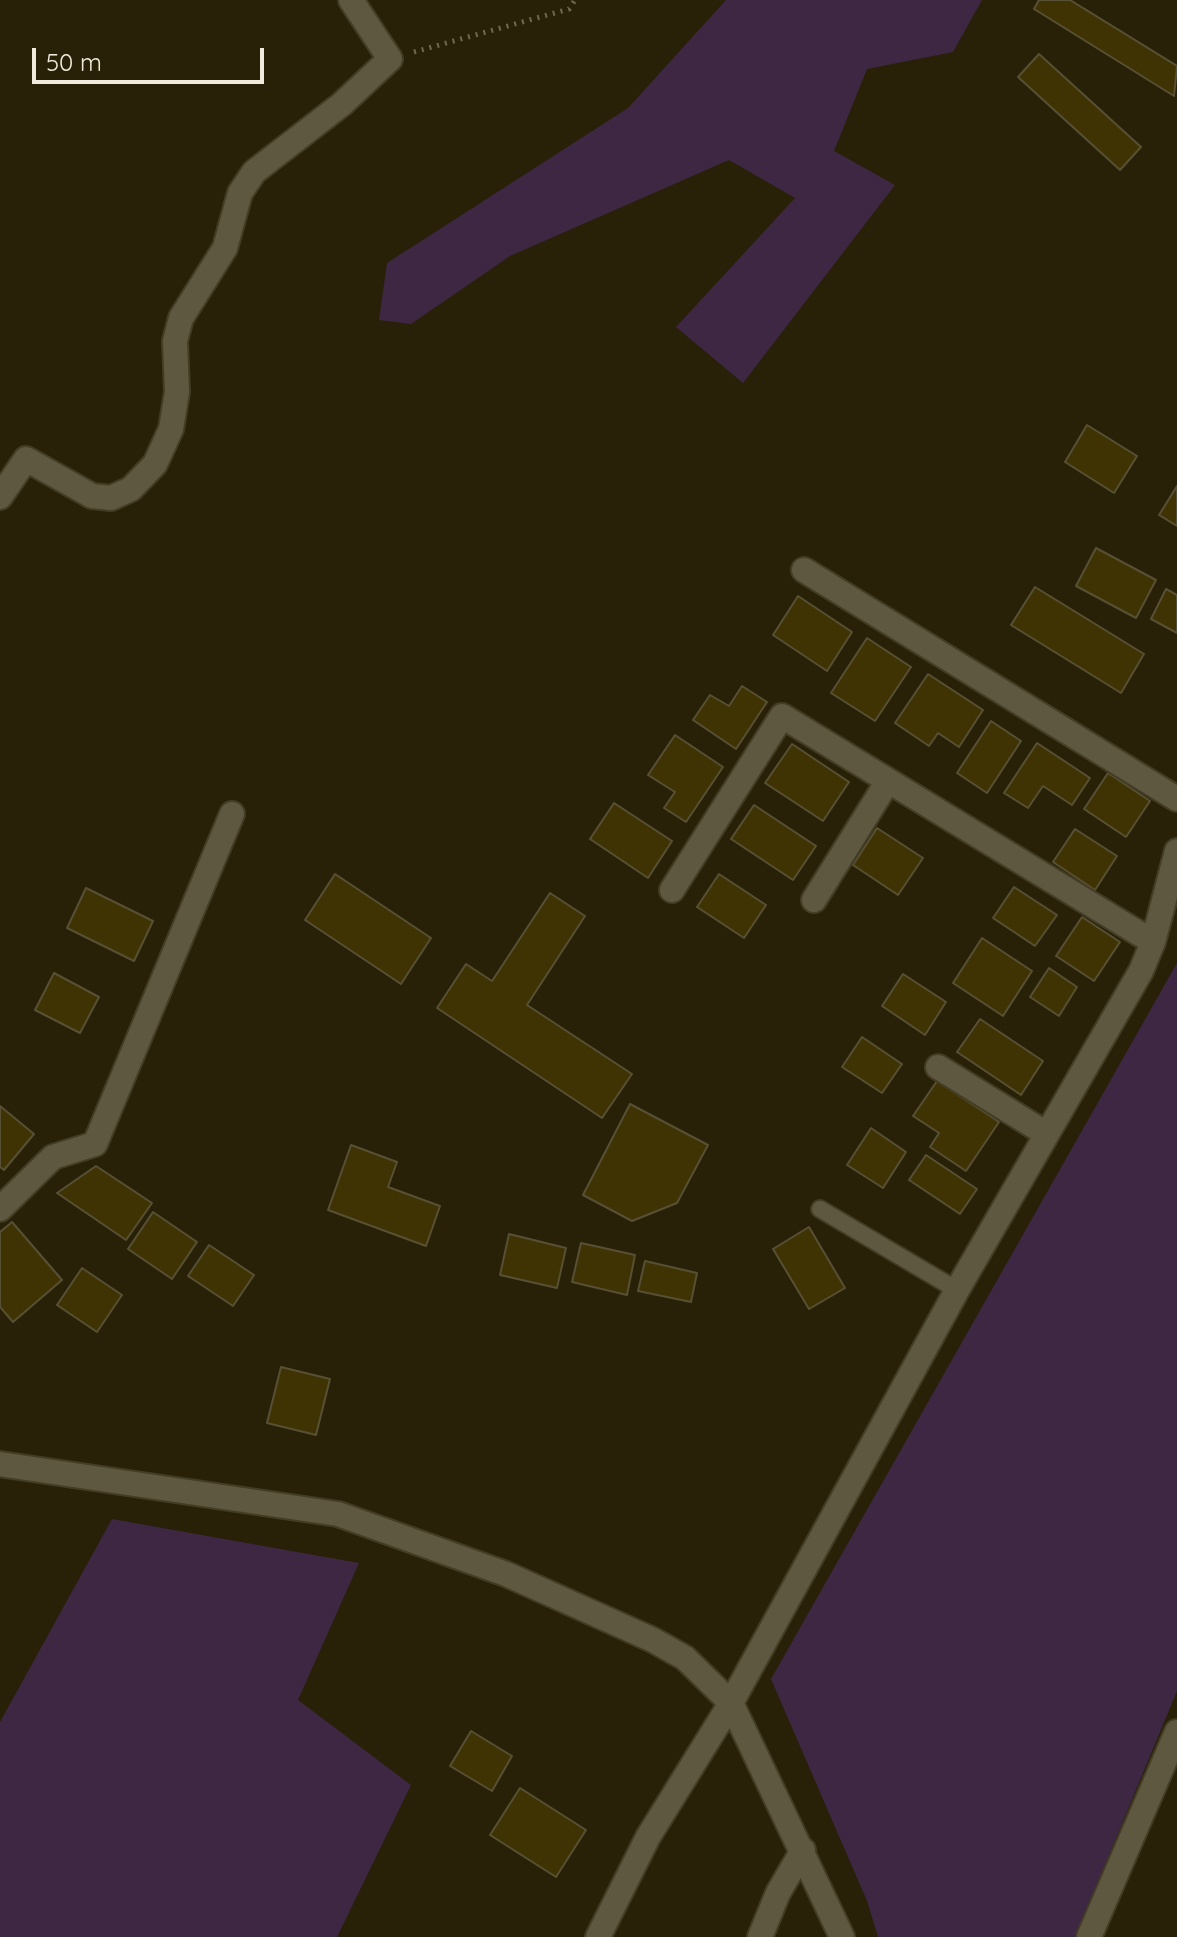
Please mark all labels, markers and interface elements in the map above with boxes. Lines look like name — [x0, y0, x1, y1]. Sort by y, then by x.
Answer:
scale bar — [36, 32, 268, 82]
text: 50 m — [46, 47, 102, 77]

